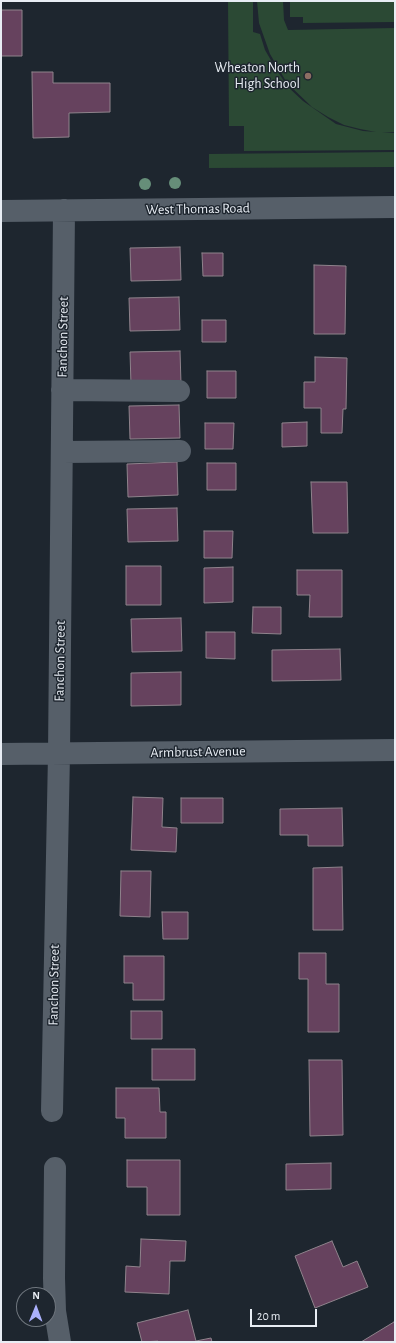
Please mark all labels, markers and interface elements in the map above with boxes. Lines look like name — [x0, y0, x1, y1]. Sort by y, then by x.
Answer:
place label: Wheaton North High School — [215, 60, 300, 92]
marker: Wheaton North High School — [303, 71, 313, 81]
street label: West Thomas Road — [146, 200, 250, 218]
street label: Fanchon Street — [54, 296, 72, 378]
street label: Fanchon Street — [51, 620, 69, 702]
street label: Armbrust Avenue — [150, 743, 246, 761]
street label: Fanchon Street — [45, 944, 63, 1026]
north arrow — [16, 1287, 56, 1327]
text: N — [32, 1290, 40, 1301]
scale bar — [252, 1301, 319, 1327]
text: 20 m — [257, 1310, 280, 1322]

